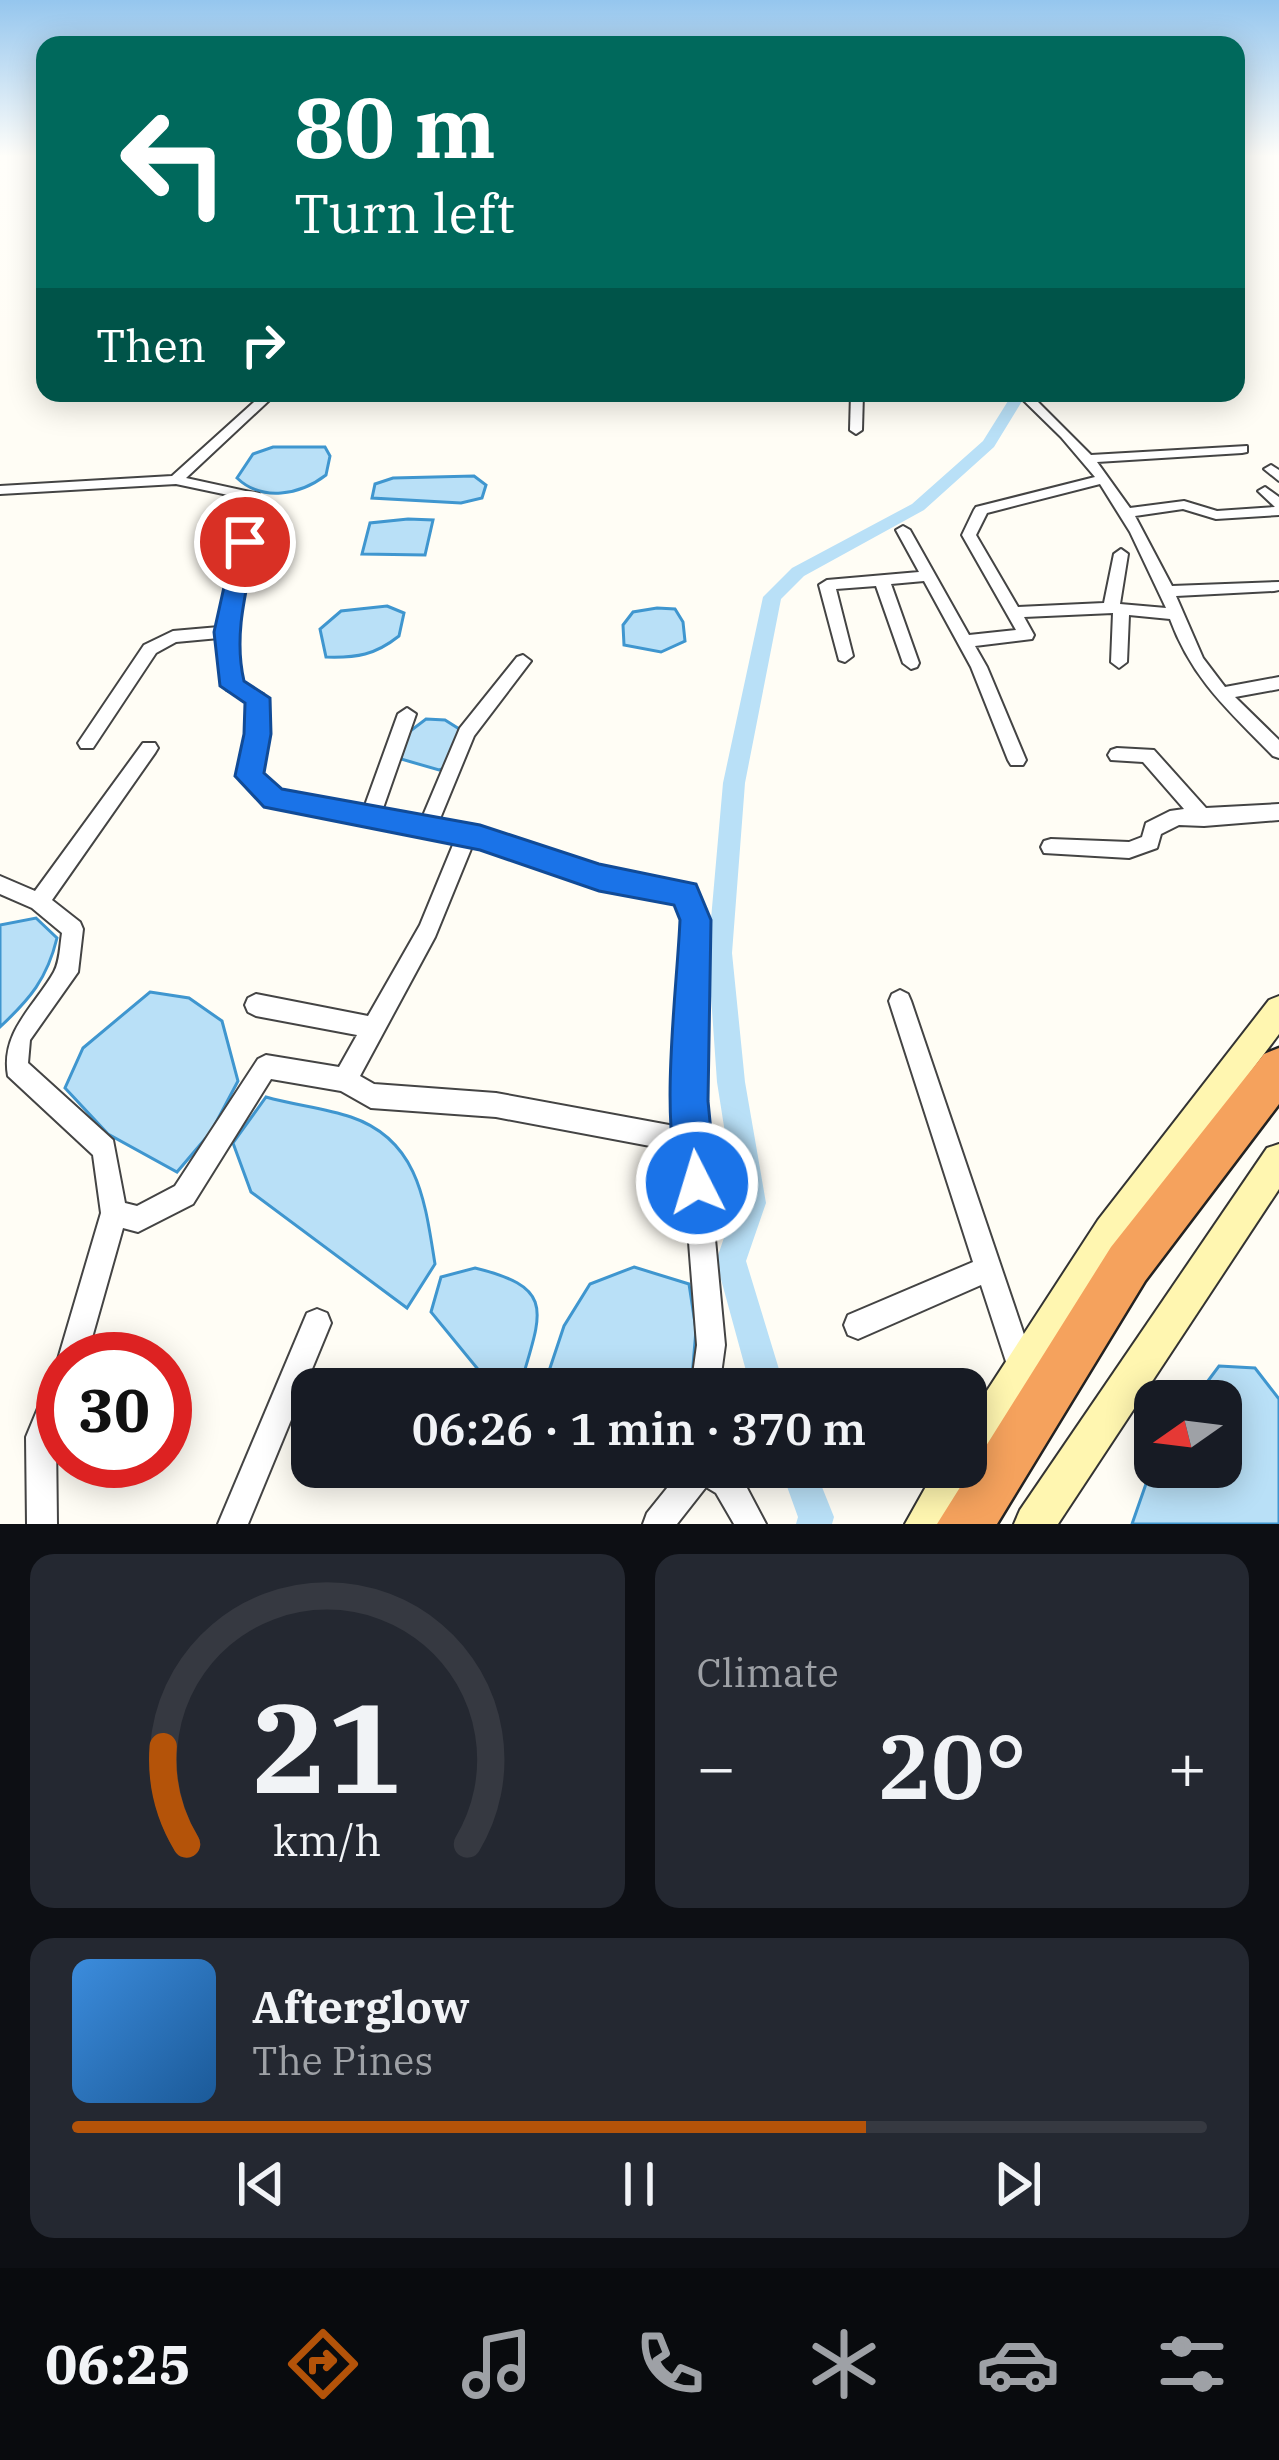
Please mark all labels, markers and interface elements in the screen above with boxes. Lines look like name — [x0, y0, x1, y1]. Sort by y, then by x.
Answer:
text: 80 m — [294, 72, 496, 181]
icon: left — [96, 84, 252, 240]
text: Turn left — [294, 178, 515, 248]
icon: right — [230, 312, 296, 378]
text: Then — [96, 316, 206, 374]
pin — [194, 491, 296, 593]
icon: arrive — [212, 509, 278, 575]
position arrow — [634, 1120, 760, 1246]
speed limit sign: 30 — [36, 1332, 192, 1488]
north arrow — [1134, 1380, 1242, 1488]
map controls — [1134, 1380, 1242, 1488]
text: 06:26 · 1 min · 370 m — [412, 1399, 866, 1457]
text: Climate — [697, 1647, 839, 1698]
text: 21 — [252, 1665, 402, 1827]
text: 20° — [877, 1707, 1027, 1824]
text: − — [697, 1723, 736, 1809]
text: + — [1167, 1723, 1207, 1809]
text: km/h — [273, 1812, 381, 1868]
text: Afterglow — [252, 1977, 470, 2035]
text: The Pines — [252, 2035, 433, 2086]
icon: previous — [228, 2151, 294, 2217]
icon: pause — [606, 2151, 672, 2217]
icon: next — [985, 2151, 1051, 2217]
icon: directions — [281, 2322, 365, 2406]
icon: music — [455, 2322, 539, 2406]
icon: phone — [628, 2322, 712, 2406]
icon: climate — [802, 2322, 886, 2406]
icon: car — [976, 2322, 1060, 2406]
icon: filters — [1150, 2322, 1234, 2406]
text: 06:25 — [45, 2329, 191, 2399]

